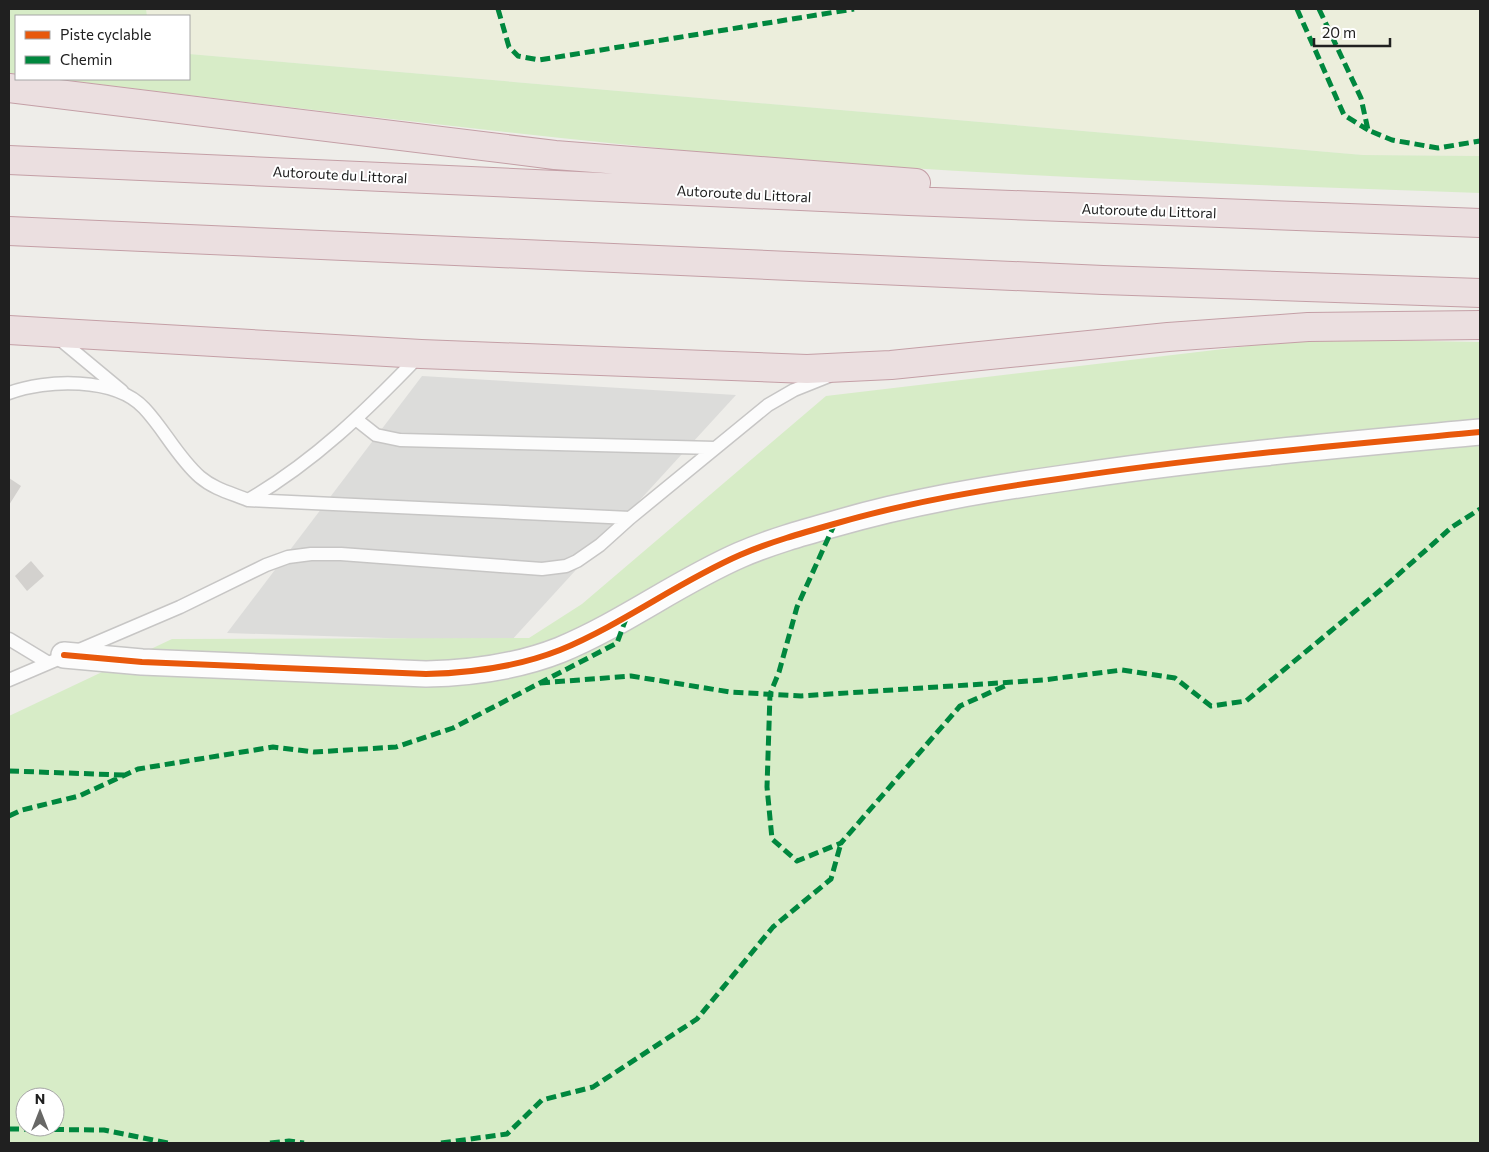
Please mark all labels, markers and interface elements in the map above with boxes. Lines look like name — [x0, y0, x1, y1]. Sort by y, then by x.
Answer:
legend — [15, 15, 190, 80]
scale bar — [1314, 15, 1390, 47]
text: 20 m — [1322, 23, 1356, 41]
text: Piste cyclable — [60, 25, 152, 43]
text: Chemin — [60, 50, 112, 68]
street label: Autoroute du Littoral — [272, 162, 408, 187]
street label: Autoroute du Littoral — [676, 181, 812, 206]
street label: Autoroute du Littoral — [1081, 200, 1217, 221]
north arrow — [15, 1087, 65, 1137]
text: N — [35, 1090, 45, 1107]

